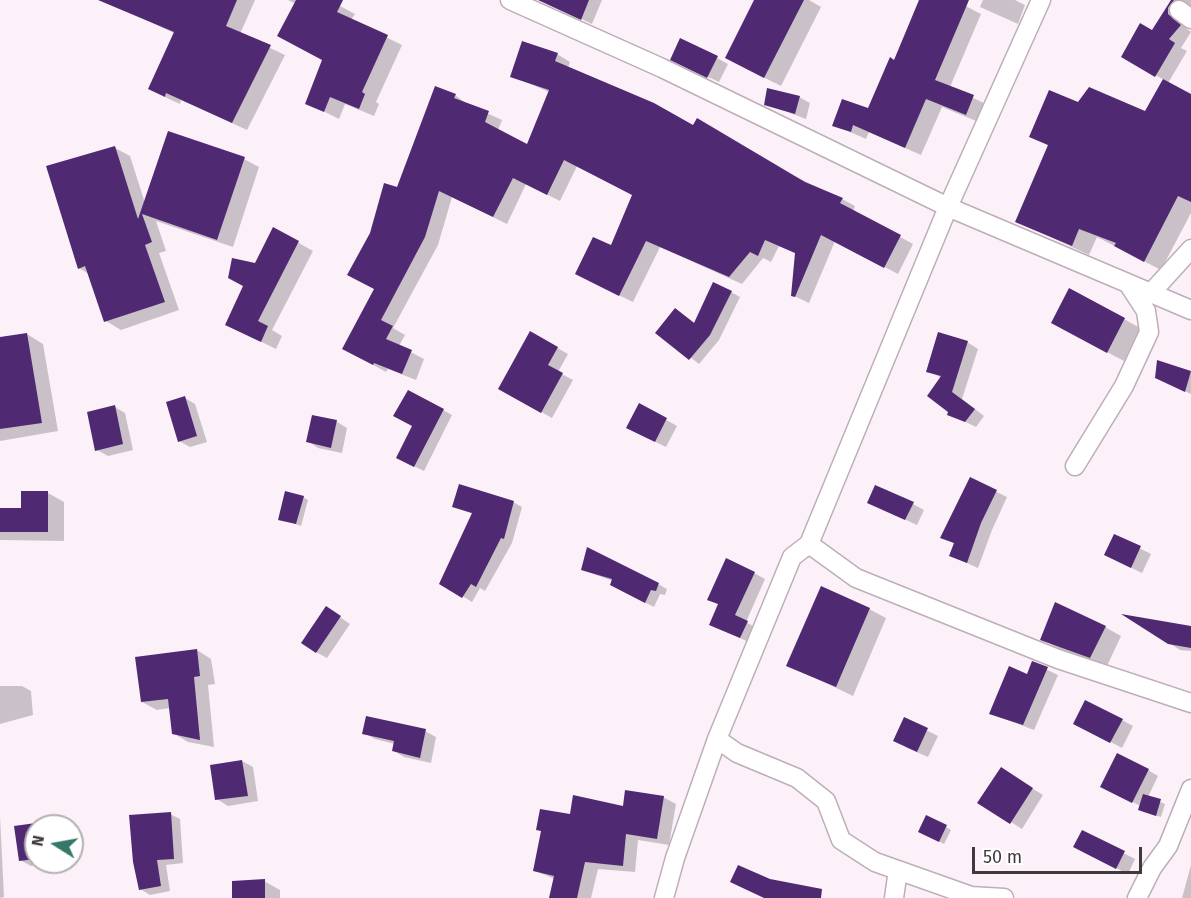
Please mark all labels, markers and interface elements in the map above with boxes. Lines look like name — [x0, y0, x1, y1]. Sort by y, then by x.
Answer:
north arrow — [24, 814, 84, 874]
text: N — [27, 834, 48, 848]
scale bar — [975, 835, 1144, 873]
text: 50 m — [983, 846, 1022, 868]

